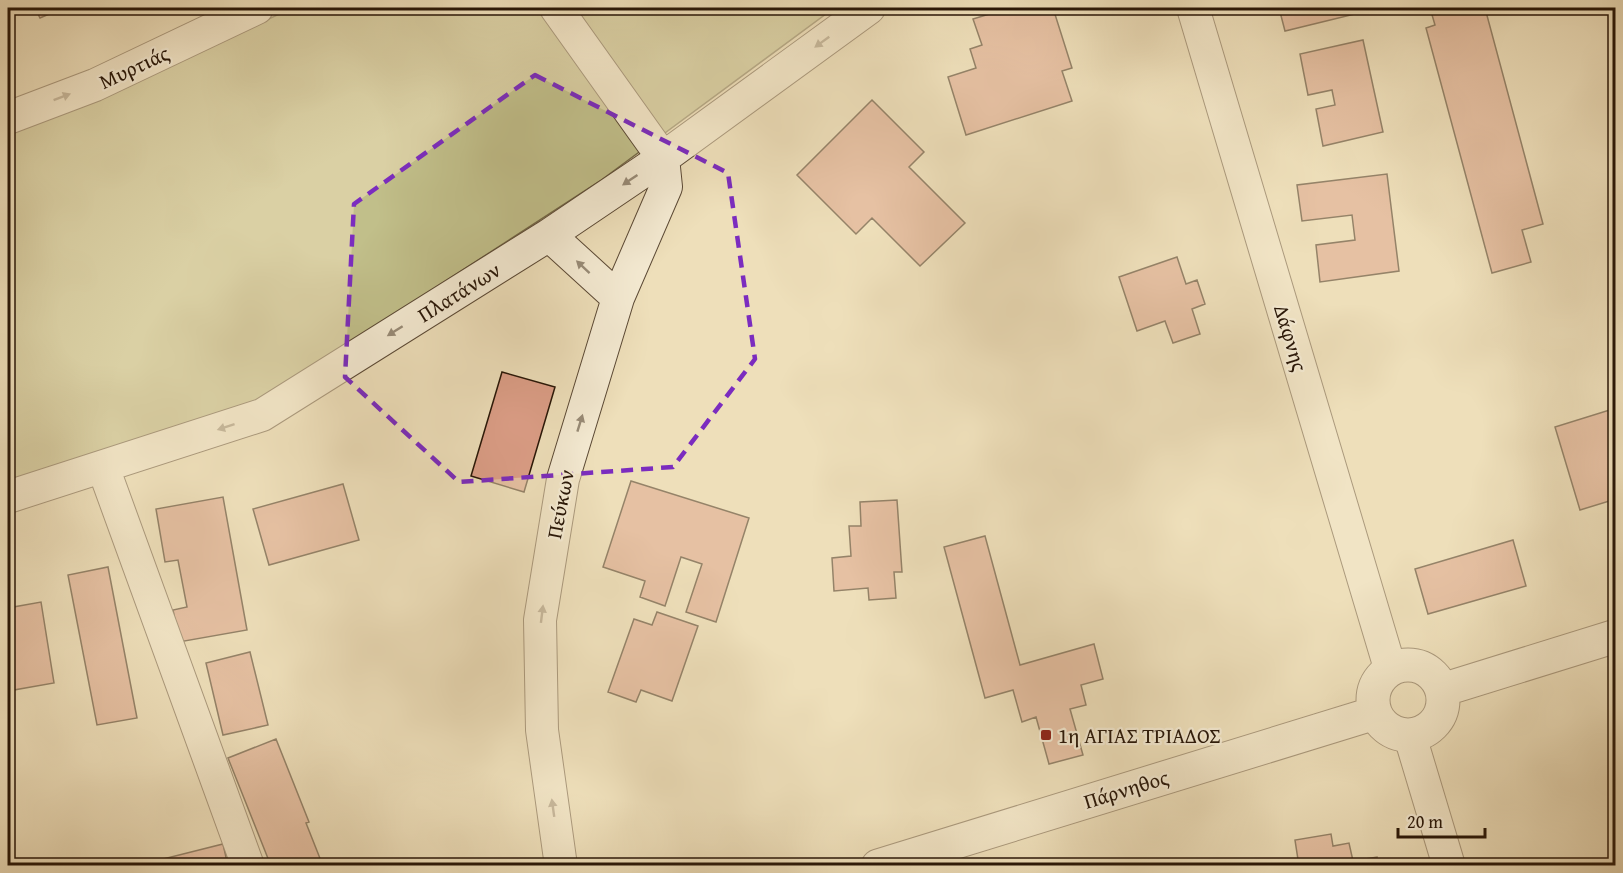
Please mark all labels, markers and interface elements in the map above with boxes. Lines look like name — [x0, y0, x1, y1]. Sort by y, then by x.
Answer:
one-way arrow — [814, 36, 830, 48]
street label: Μυρτιάς — [94, 37, 174, 97]
one-way arrow — [53, 92, 71, 101]
one-way arrow — [621, 175, 638, 186]
street label: Πλατάνων — [411, 254, 507, 330]
one-way arrow — [576, 260, 591, 274]
street label: Δάφνης — [1266, 301, 1316, 375]
one-way arrow — [387, 326, 403, 337]
one-way arrow — [576, 414, 585, 432]
one-way arrow — [217, 422, 235, 432]
street label: Πεύκων — [538, 467, 582, 541]
one-way arrow — [537, 604, 546, 623]
place label: 1η ΑΓΙΑΣ ΤΡΙΑΔΟΣ — [1058, 720, 1220, 751]
marker: 1η ΑΓΙΑΣ ΤΡΙΑΔΟΣ — [1039, 728, 1053, 742]
street label: Πάρνηθος — [1080, 761, 1172, 817]
one-way arrow — [548, 798, 557, 817]
scale bar — [1398, 801, 1485, 839]
text: 20 m — [1407, 808, 1443, 835]

